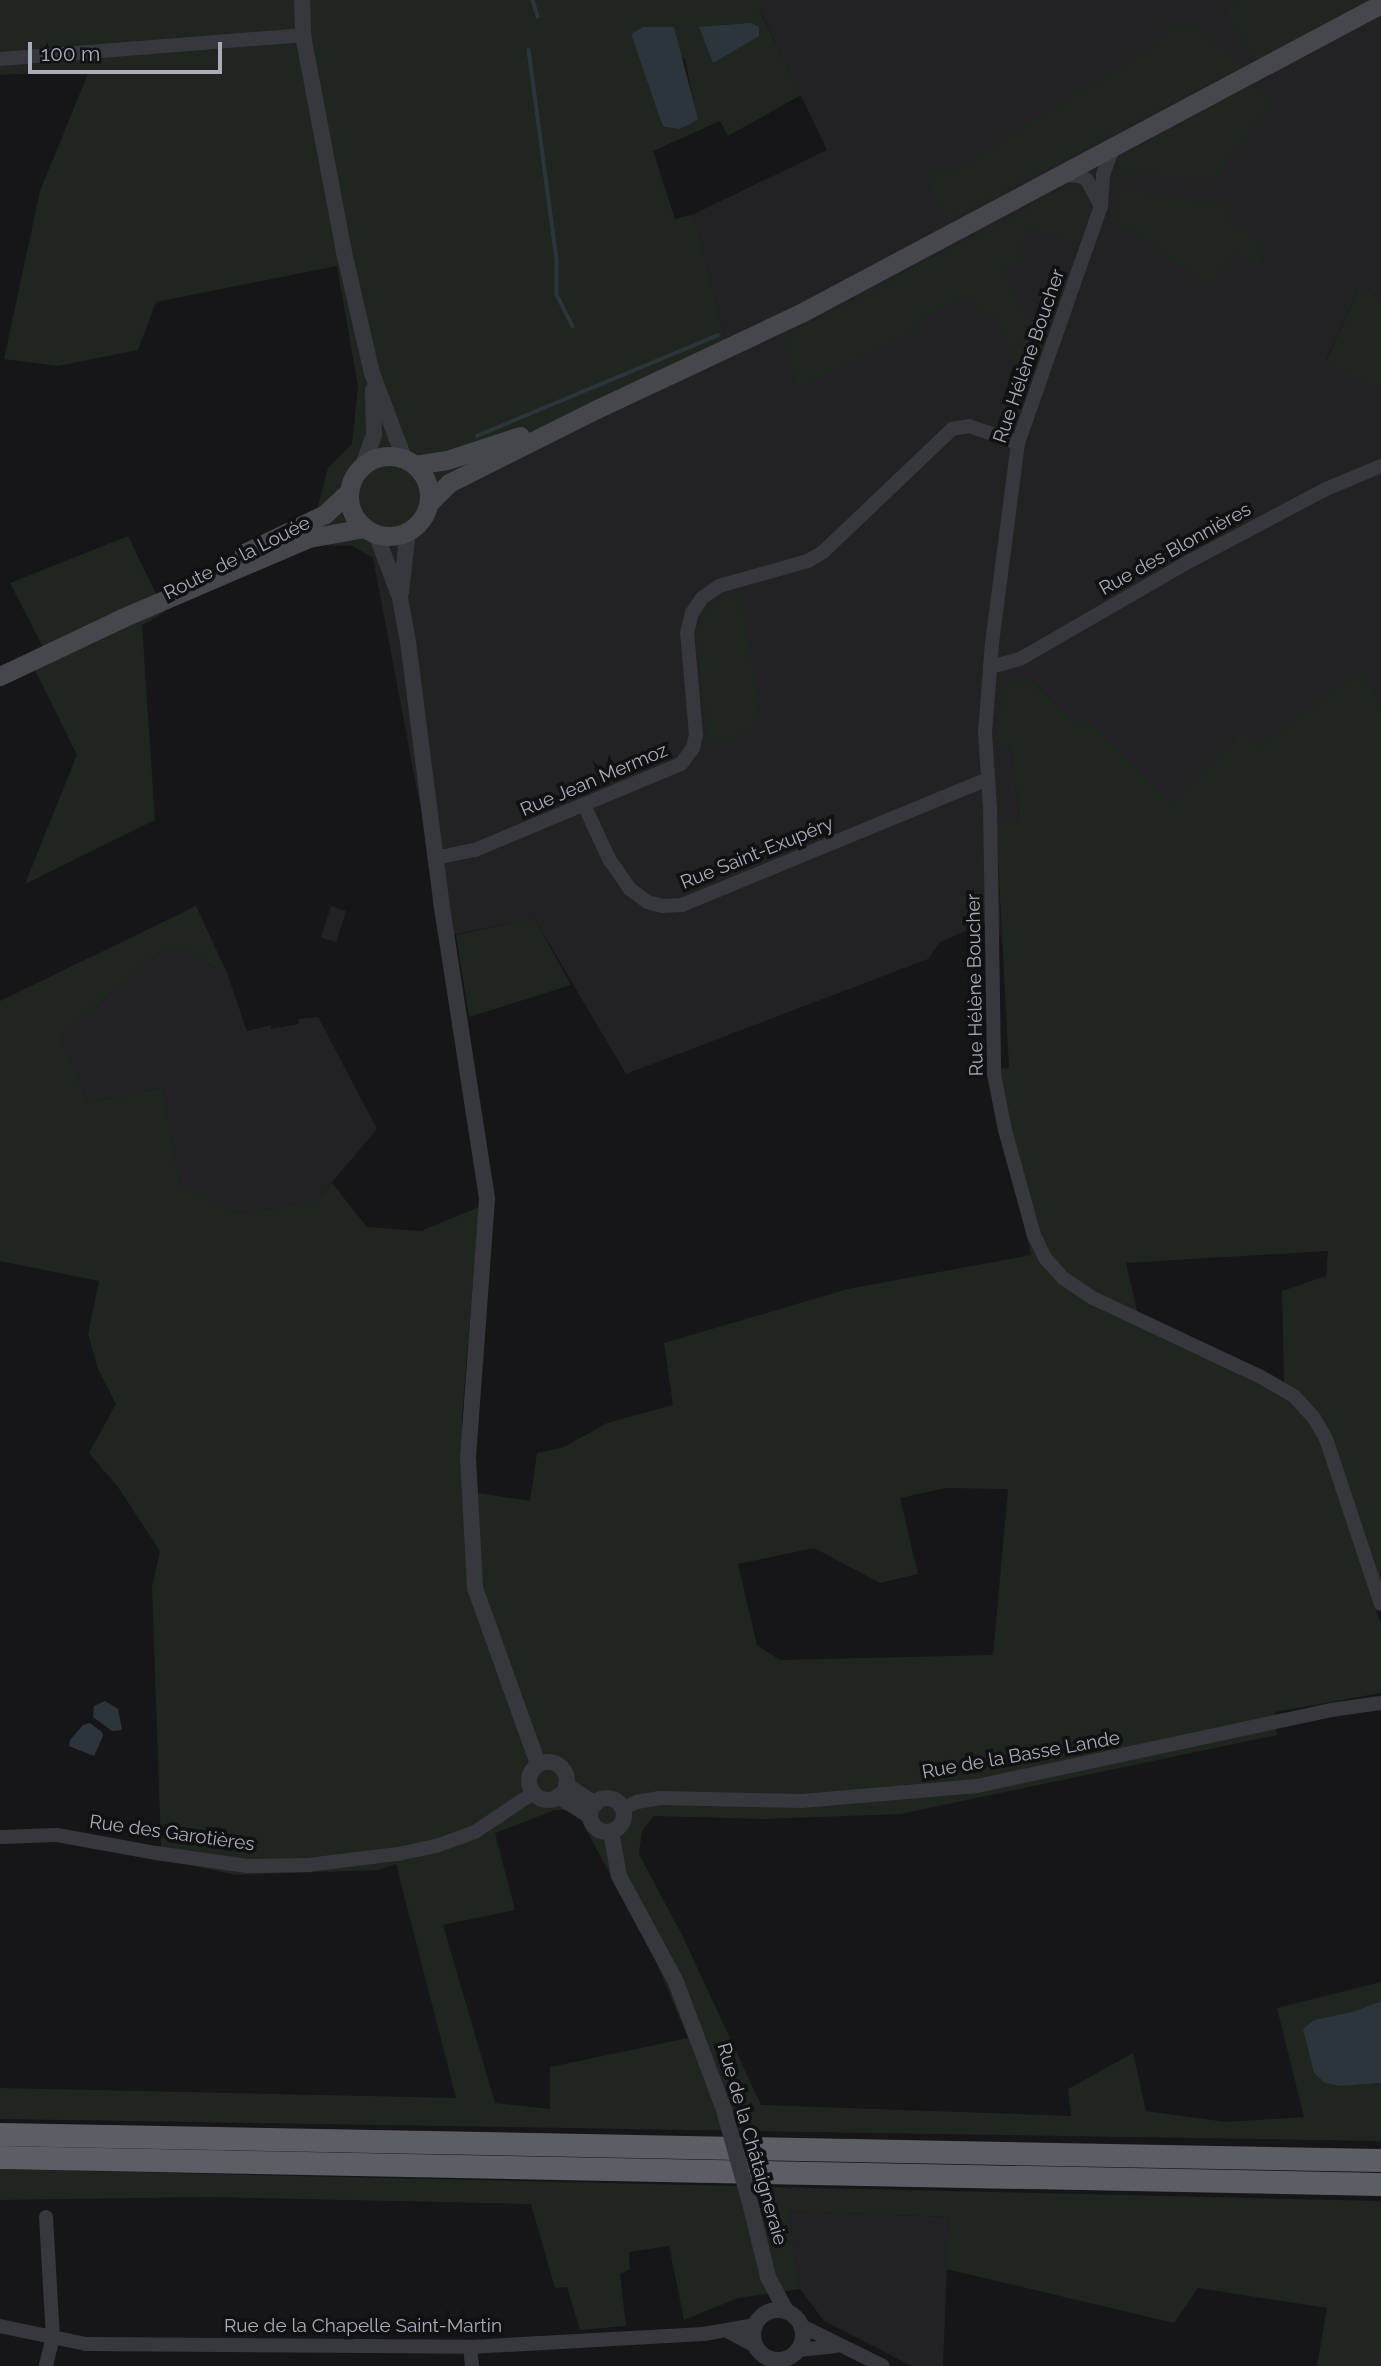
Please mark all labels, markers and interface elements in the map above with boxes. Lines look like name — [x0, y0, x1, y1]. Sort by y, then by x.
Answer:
scale bar — [32, 28, 226, 72]
text: 100 m — [41, 41, 100, 66]
street label: Rue Hélène Boucher — [989, 266, 1069, 446]
street label: Rue des Blonnières — [1095, 498, 1255, 600]
street label: Route de la Louée — [160, 511, 314, 605]
street label: Rue Jean Mermoz — [517, 739, 671, 821]
street label: Rue Saint-Exupéry — [677, 812, 837, 894]
street label: Rue Hélène Boucher — [962, 894, 988, 1076]
street label: Rue de la Basse Lande — [920, 1726, 1122, 1784]
street label: Rue des Garotières — [88, 1810, 256, 1856]
street label: Rue de la Châtaigneraie — [712, 2040, 792, 2248]
street label: Rue de la Chapelle Saint-Martin — [224, 2315, 502, 2337]

